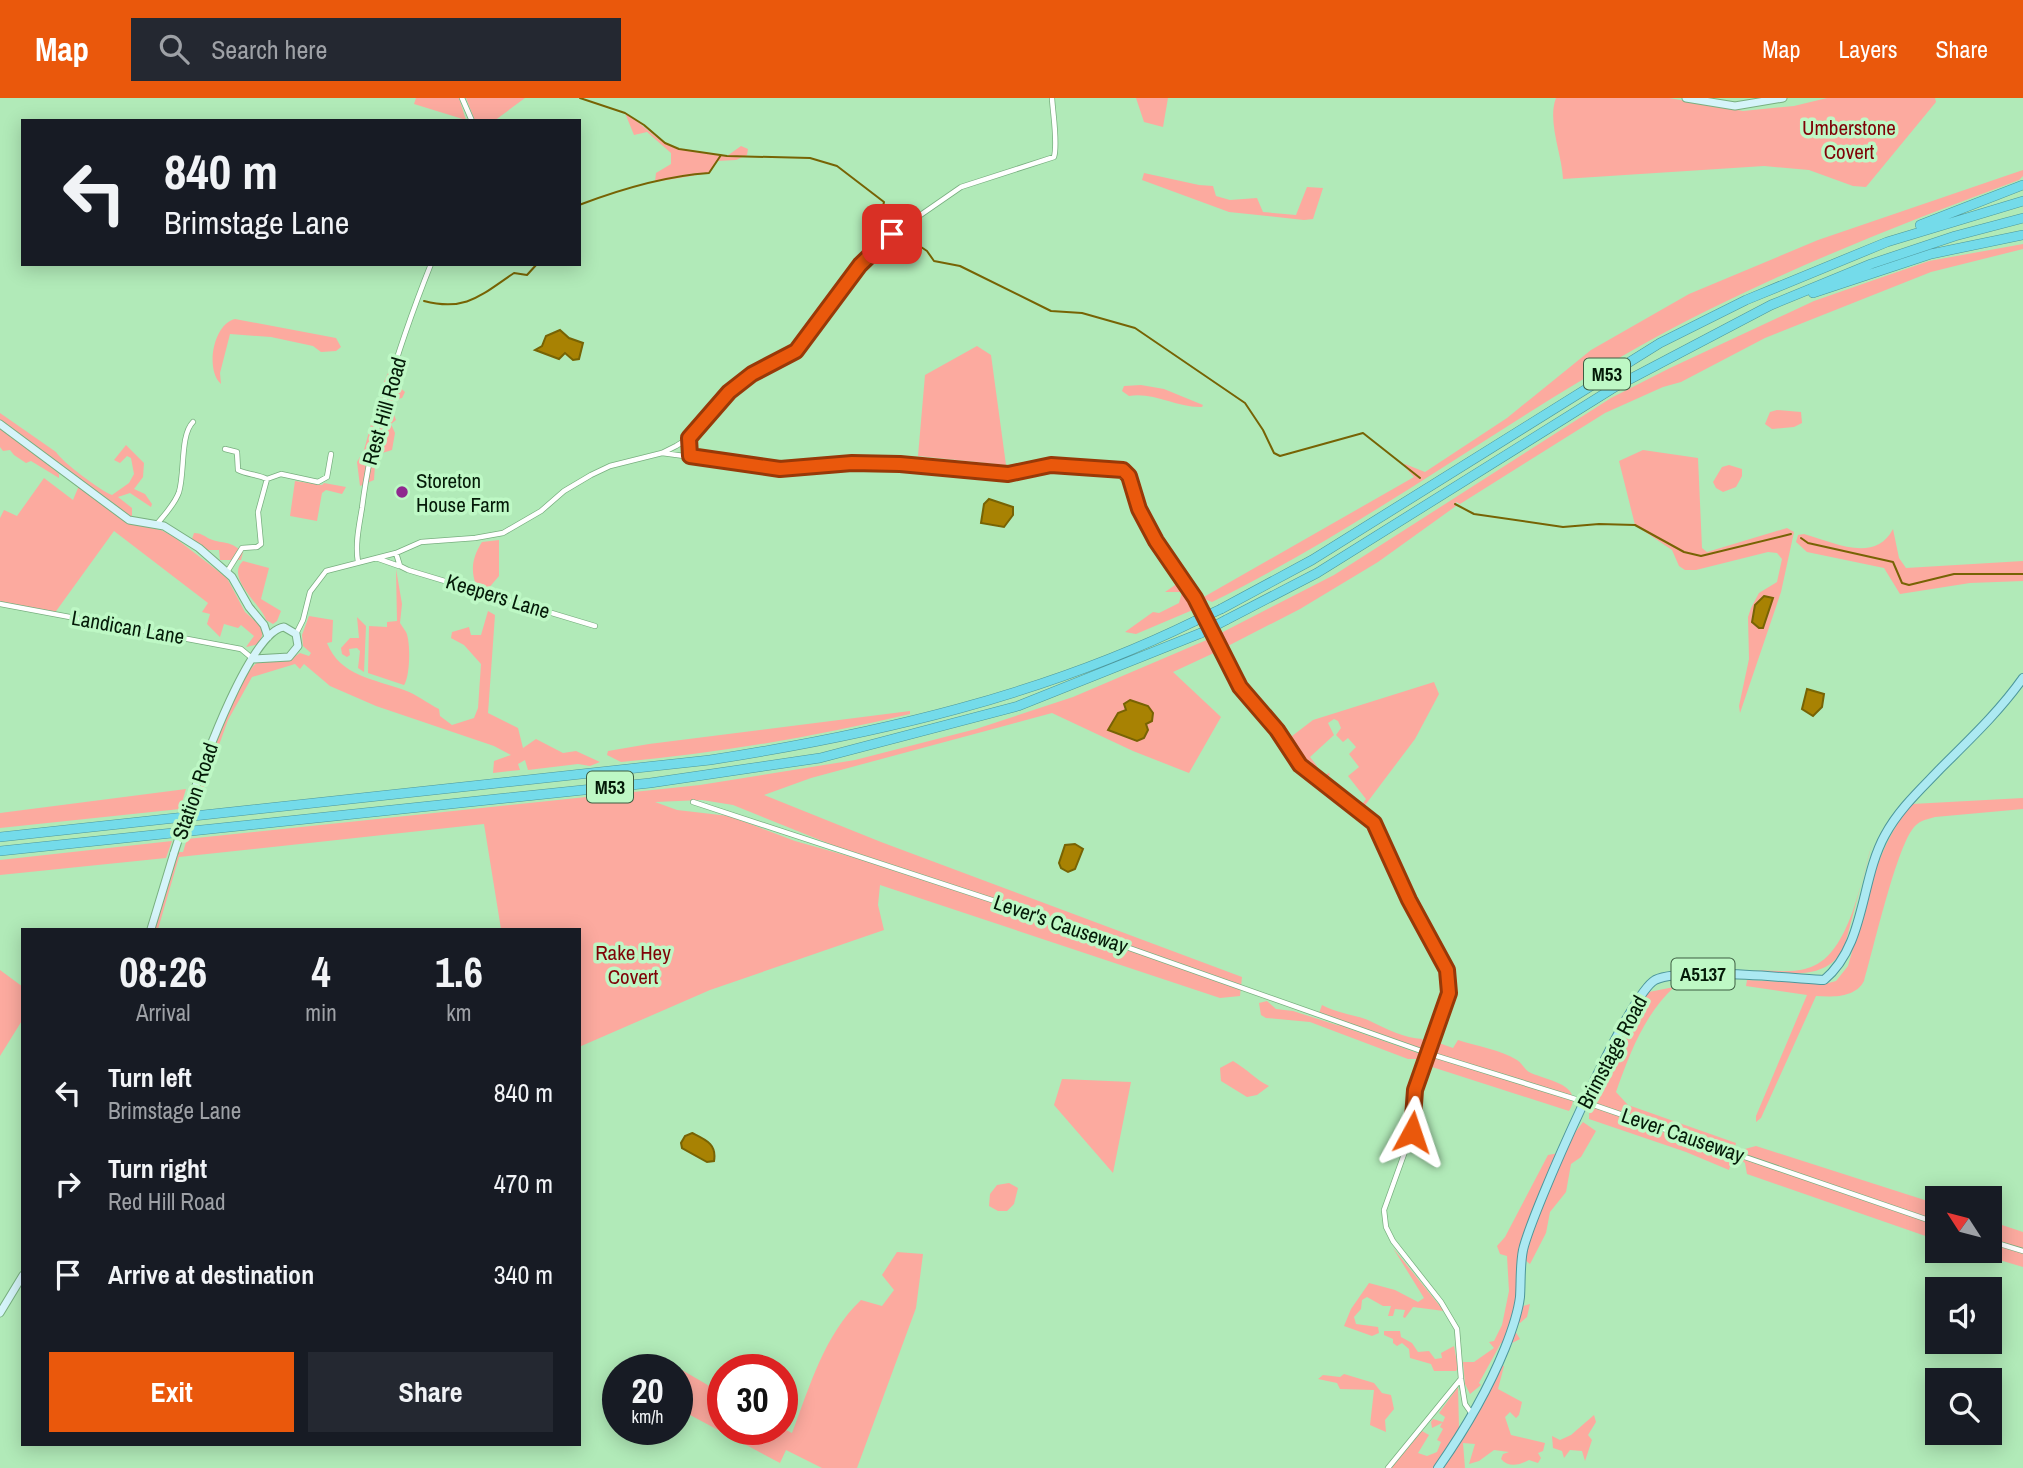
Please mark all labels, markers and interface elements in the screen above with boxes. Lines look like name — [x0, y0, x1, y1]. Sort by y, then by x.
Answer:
search box — [131, 18, 621, 81]
text: Map — [35, 27, 89, 71]
icon: search — [155, 30, 193, 68]
text: Search here — [211, 32, 327, 67]
text: Map — [1762, 33, 1800, 65]
text: Layers — [1838, 33, 1897, 65]
text: Share — [1935, 33, 1988, 65]
park label: Umberstone Covert — [1802, 113, 1896, 166]
text: 840 m — [164, 138, 278, 204]
icon: left — [49, 147, 140, 238]
text: Brimstage Lane — [164, 201, 349, 244]
pin — [862, 204, 922, 264]
icon: arrive — [873, 215, 911, 253]
street label: Rest Hill Road — [355, 354, 413, 468]
road number: M53 — [1584, 358, 1630, 390]
place label: Storeton House Farm — [416, 466, 510, 519]
marker: Storeton House Farm — [394, 484, 410, 500]
street label: Keepers Lane — [442, 566, 554, 626]
street label: Landican Lane — [69, 603, 187, 651]
street label: Station Road — [165, 739, 225, 843]
road number: M53 — [587, 772, 633, 802]
street label: Lever's Causeway — [990, 887, 1132, 961]
park label: Rake Hey Covert — [595, 938, 671, 991]
text: 08:26 — [119, 944, 207, 1000]
text: 4 — [312, 944, 331, 1000]
text: 1.6 — [435, 944, 483, 1000]
road number: A5137 — [1672, 958, 1734, 989]
street label: Brimstage Road — [1570, 990, 1654, 1114]
text: Arrival — [136, 997, 190, 1028]
text: min — [305, 997, 337, 1028]
text: km — [446, 997, 471, 1028]
text: Turn left — [108, 1060, 192, 1095]
icon: left — [49, 1074, 87, 1112]
text: 840 m — [494, 1075, 553, 1110]
text: Brimstage Lane — [108, 1095, 241, 1126]
position arrow — [1375, 1095, 1449, 1169]
street label: Lever Causeway — [1618, 1100, 1749, 1170]
text: Turn right — [108, 1151, 207, 1186]
icon: right — [49, 1165, 87, 1203]
text: 470 m — [494, 1166, 553, 1201]
text: Red Hill Road — [108, 1186, 225, 1217]
north arrow — [1925, 1186, 2002, 1264]
map controls — [1925, 1186, 2002, 1445]
icon: arrive — [49, 1256, 87, 1294]
text: Arrive at destination — [108, 1257, 314, 1292]
text: 340 m — [494, 1257, 553, 1292]
button: sound — [1925, 1277, 2002, 1354]
button: Exit — [49, 1352, 294, 1432]
button: Share — [308, 1352, 553, 1432]
speed limit sign: 30 — [707, 1354, 798, 1445]
text: 20 — [632, 1367, 663, 1414]
button: search — [1925, 1368, 2002, 1445]
text: km/h — [632, 1404, 664, 1429]

